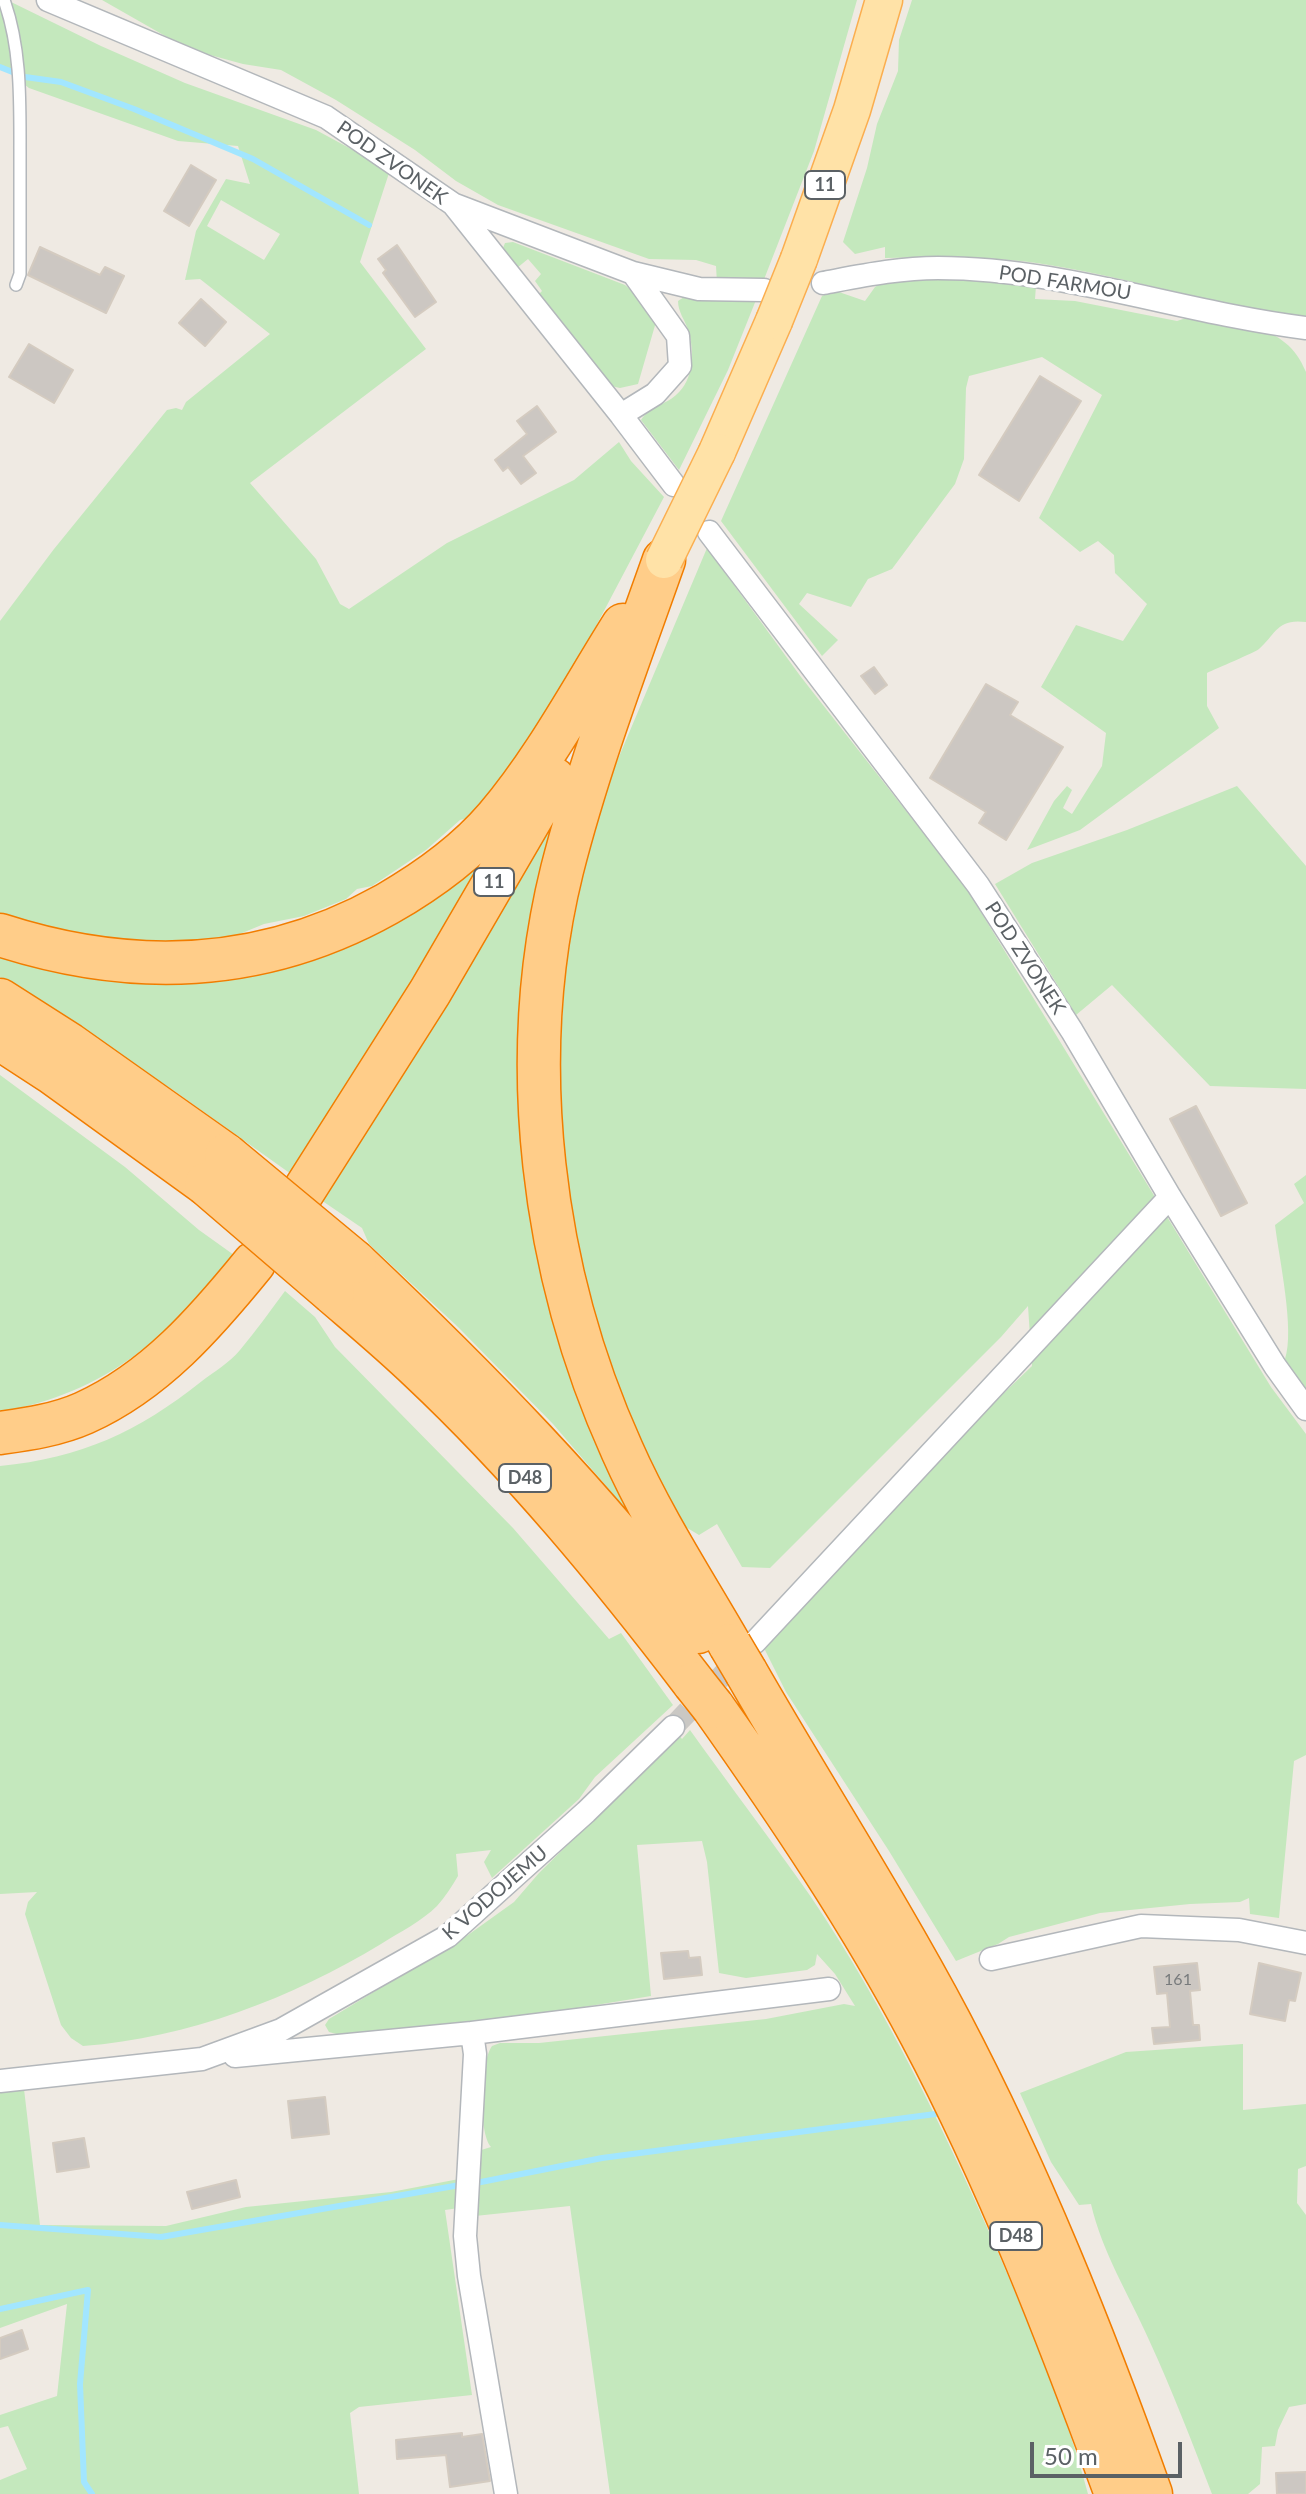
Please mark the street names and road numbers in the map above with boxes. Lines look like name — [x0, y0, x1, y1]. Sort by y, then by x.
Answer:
street label: POD ZVONEK — [332, 116, 452, 210]
road number: 11 — [805, 171, 845, 199]
street label: POD FARMOU — [997, 261, 1133, 305]
road number: 11 — [474, 868, 514, 896]
street label: POD ZVONEK — [980, 897, 1070, 1019]
road number: D48 — [499, 1464, 551, 1492]
street label: K VODOJEMU — [438, 1841, 552, 1945]
road number: D48 — [990, 2222, 1042, 2250]

